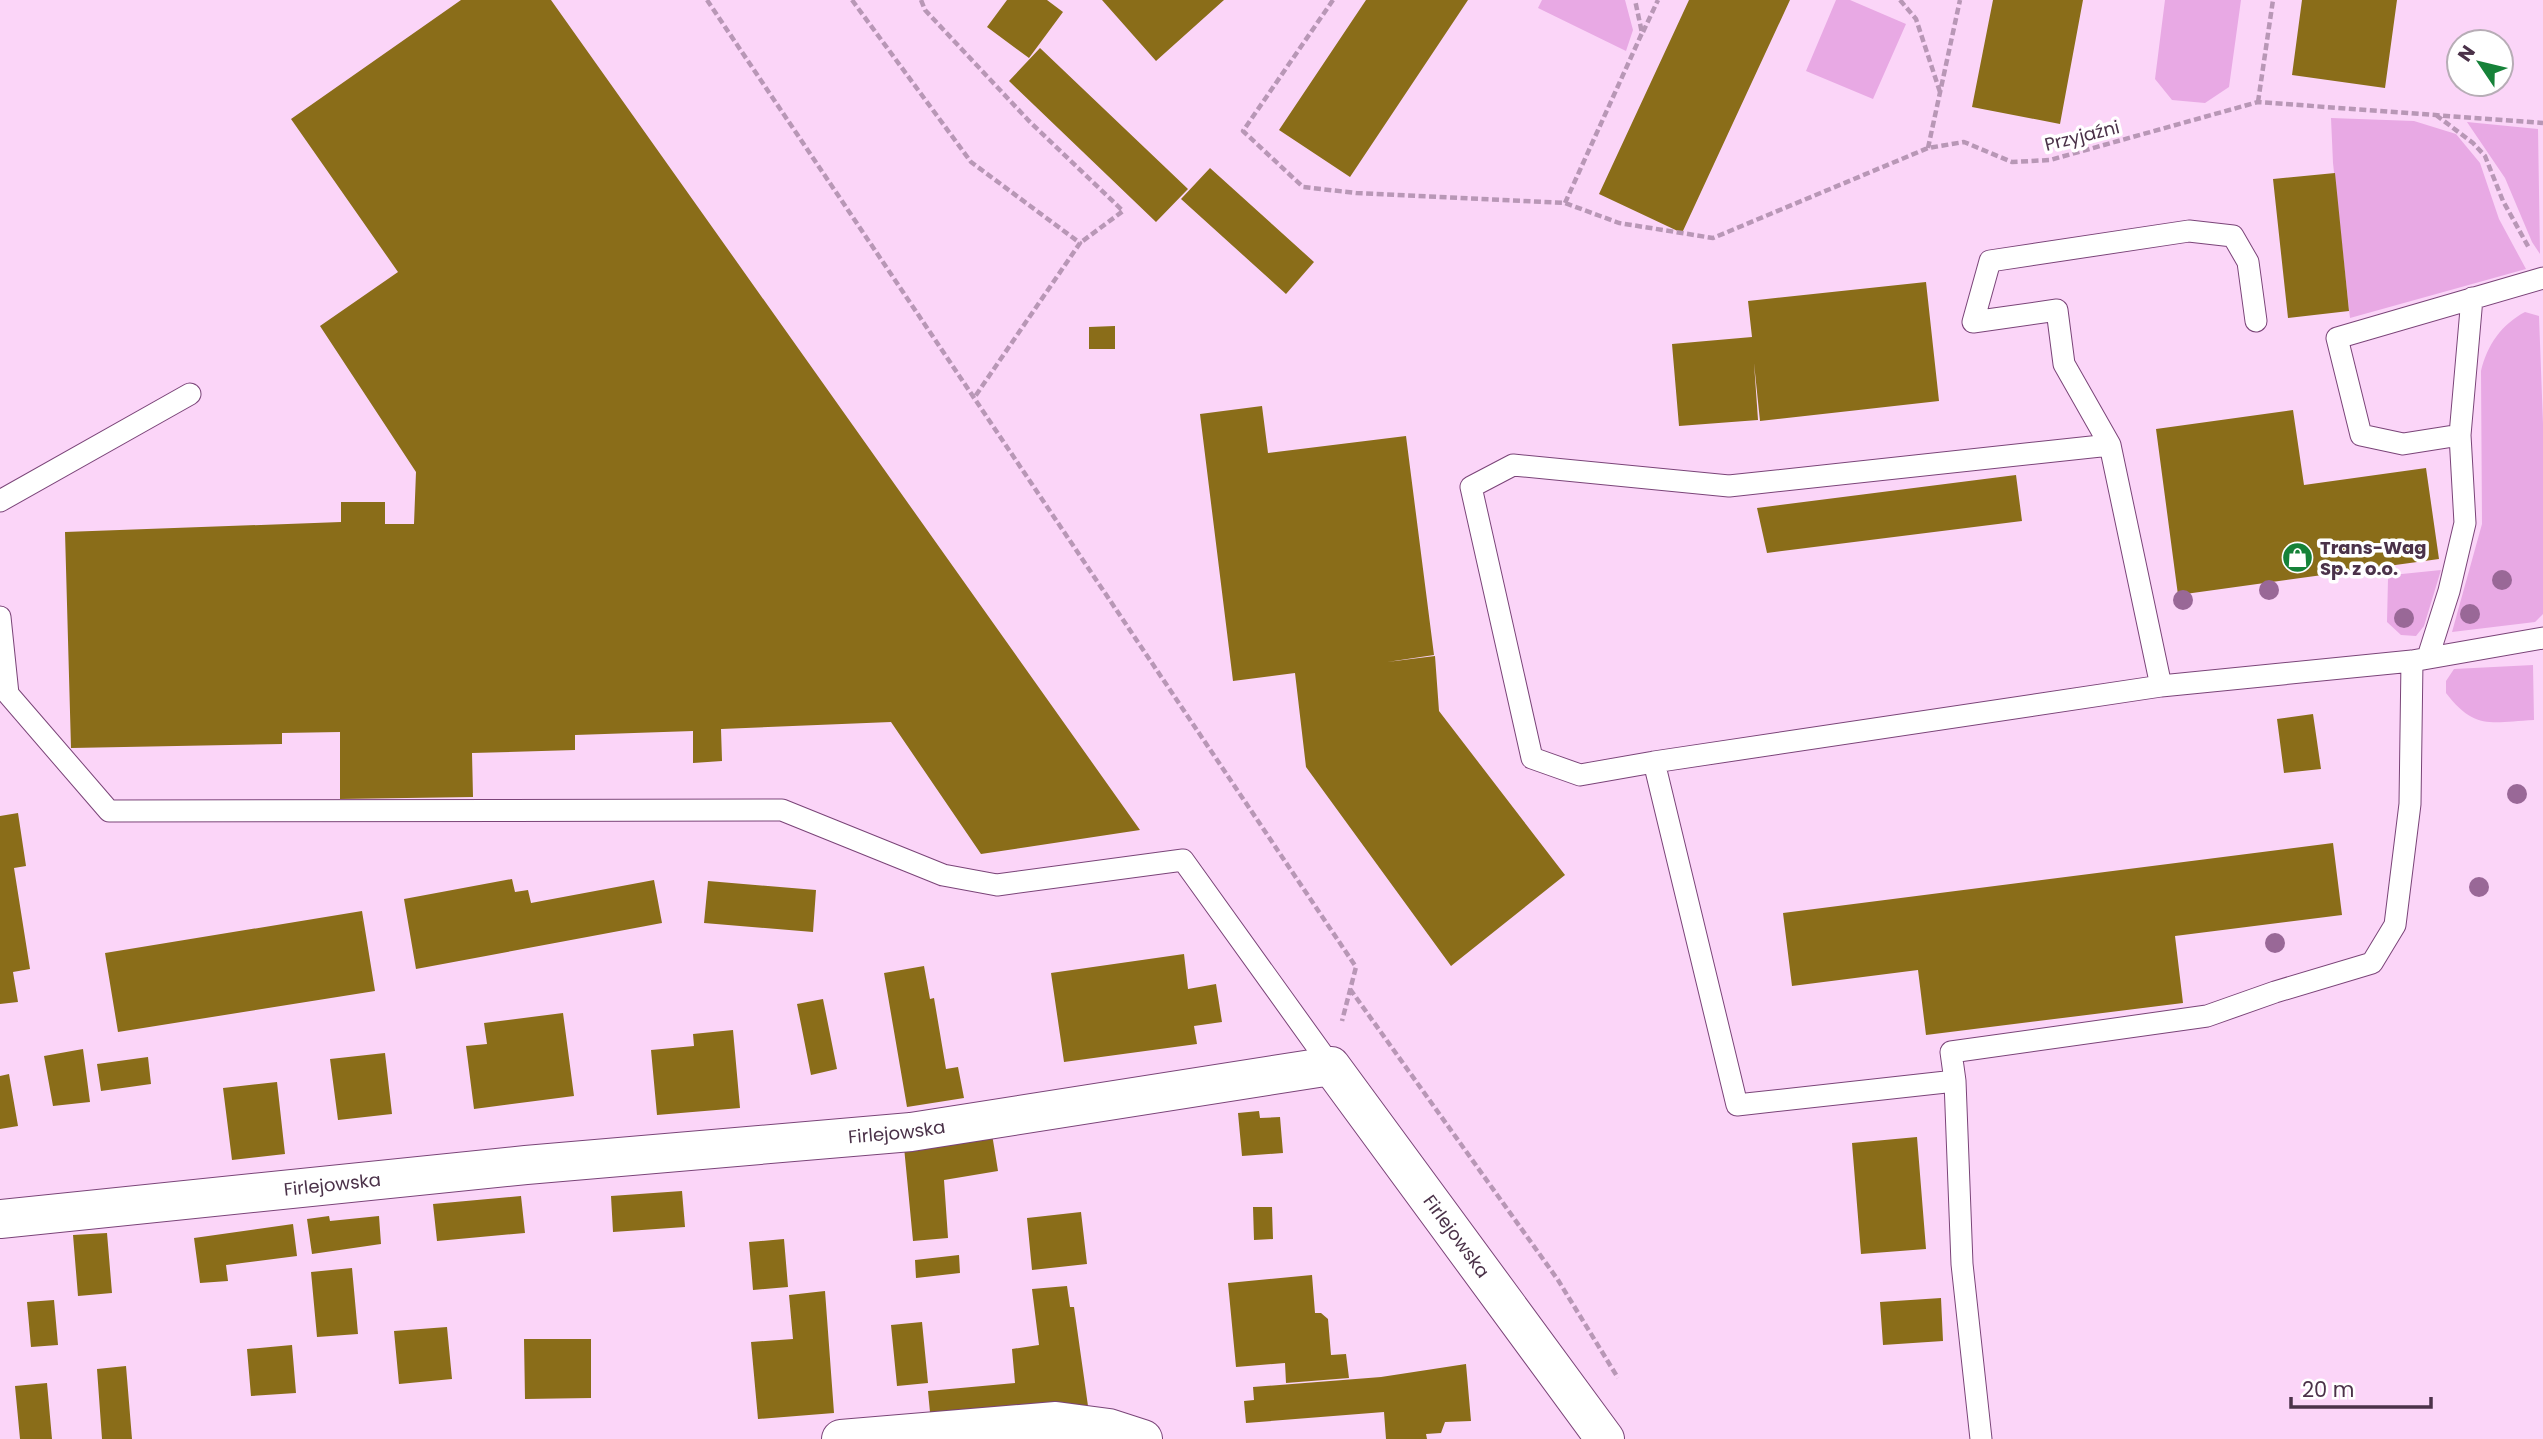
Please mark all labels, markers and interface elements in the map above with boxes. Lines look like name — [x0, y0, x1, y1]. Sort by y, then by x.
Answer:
north arrow — [2445, 28, 2515, 98]
text: N — [2451, 40, 2482, 67]
street label: Przyjaźni — [2042, 114, 2122, 157]
place label: Trans-Wag Sp. z o.o. — [2320, 535, 2427, 581]
shop icon: Trans-Wag Sp. z o.o. — [2280, 541, 2314, 575]
street label: Firlejowska — [847, 1114, 947, 1149]
street label: Firlejowska — [282, 1167, 382, 1202]
street label: Firlejowska — [1418, 1190, 1496, 1283]
scale bar — [2291, 1366, 2431, 1410]
text: 20 m — [2302, 1375, 2355, 1404]

